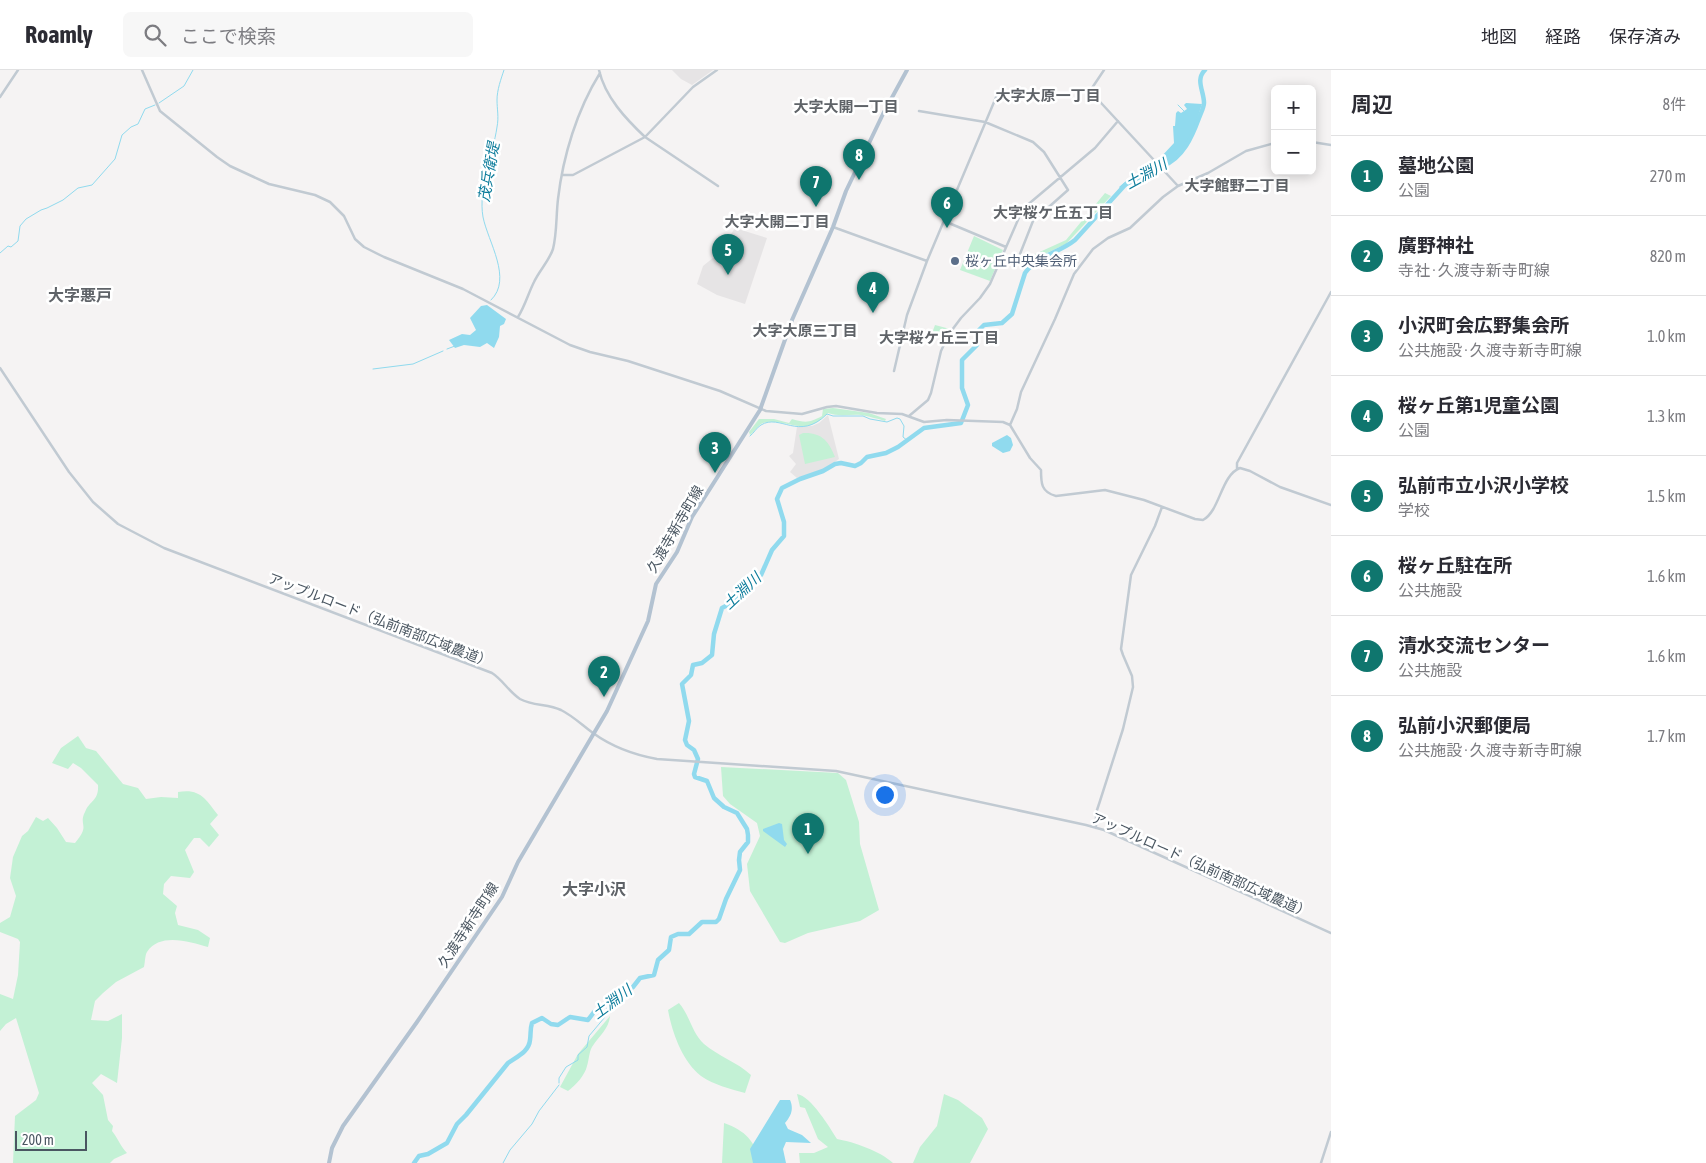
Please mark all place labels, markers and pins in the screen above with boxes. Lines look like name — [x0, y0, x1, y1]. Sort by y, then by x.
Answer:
pin: 8 — [843, 139, 875, 180]
pin: 7 — [800, 166, 832, 207]
pin: 6 — [931, 187, 963, 228]
pin: 5 — [712, 234, 744, 275]
place label: 桜ヶ丘中央集会所 — [965, 253, 1077, 269]
marker: 桜ヶ丘中央集会所 — [949, 255, 961, 267]
pin: 4 — [857, 272, 889, 313]
pin: 3 — [699, 432, 731, 473]
pin: 2 — [588, 656, 620, 697]
pin: 1 — [792, 813, 824, 854]

